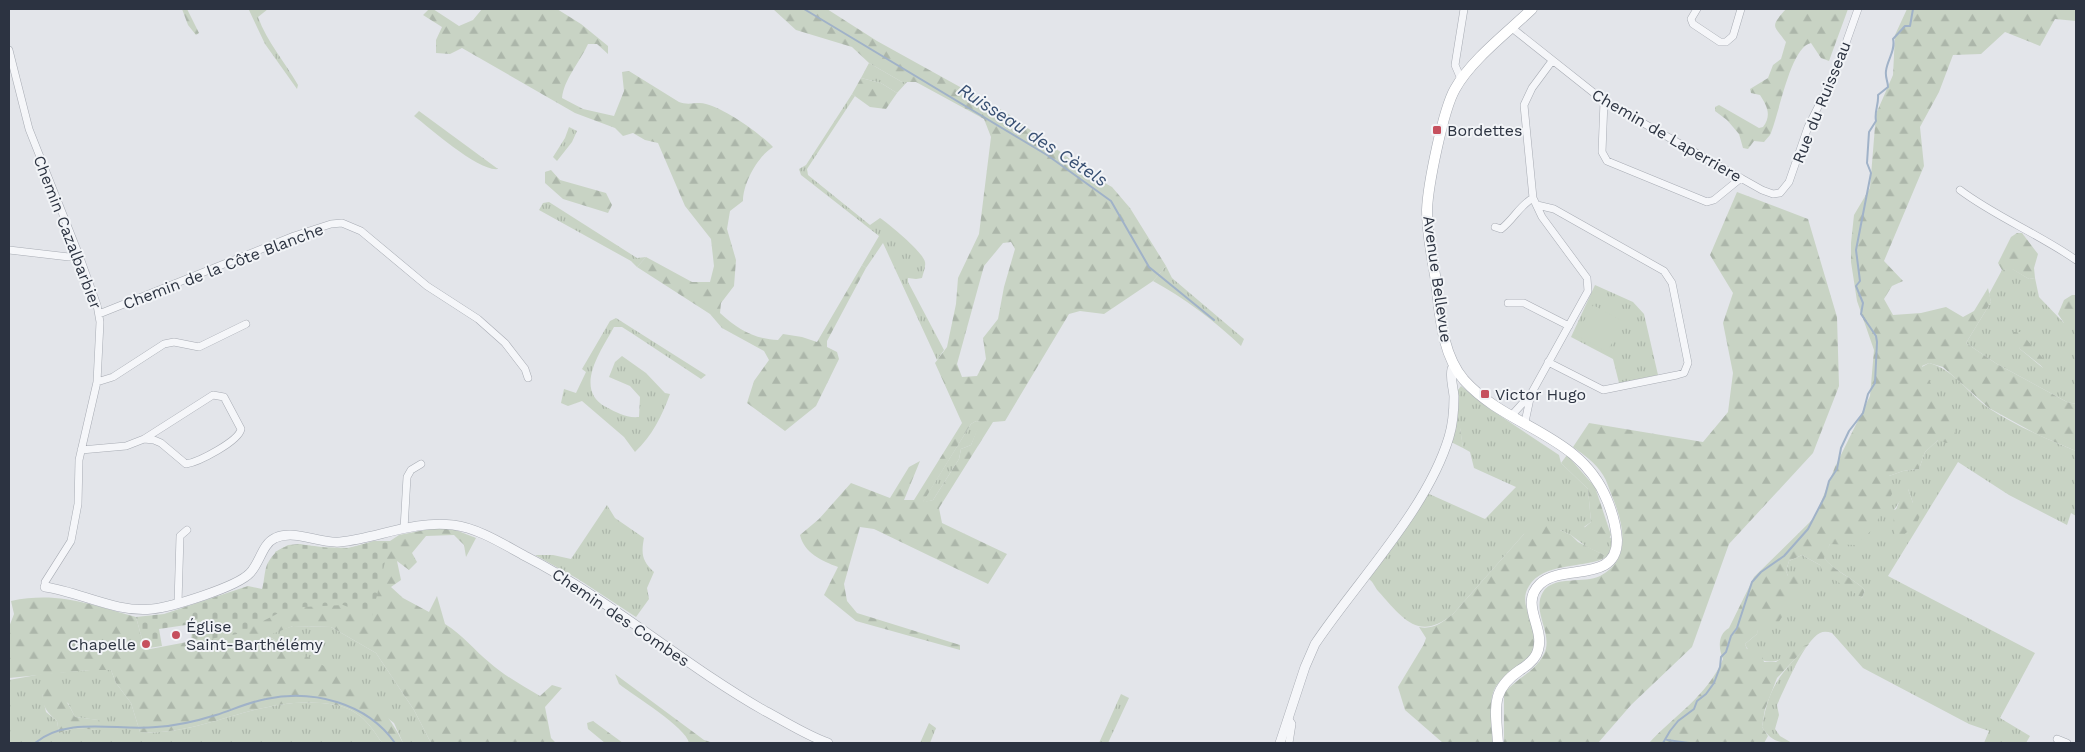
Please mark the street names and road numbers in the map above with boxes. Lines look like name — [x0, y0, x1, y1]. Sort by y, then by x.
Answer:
street label: Rue du Ruisseau — [1788, 38, 1855, 166]
street label: Chemin de Laperriere — [1589, 85, 1745, 186]
street label: Chemin Cazalbarbier — [29, 153, 106, 312]
street label: Avenue Bellevue — [1419, 214, 1456, 344]
street label: Chemin de la Côte Blanche — [120, 219, 326, 313]
street label: Chemin des Combes — [548, 564, 693, 670]

